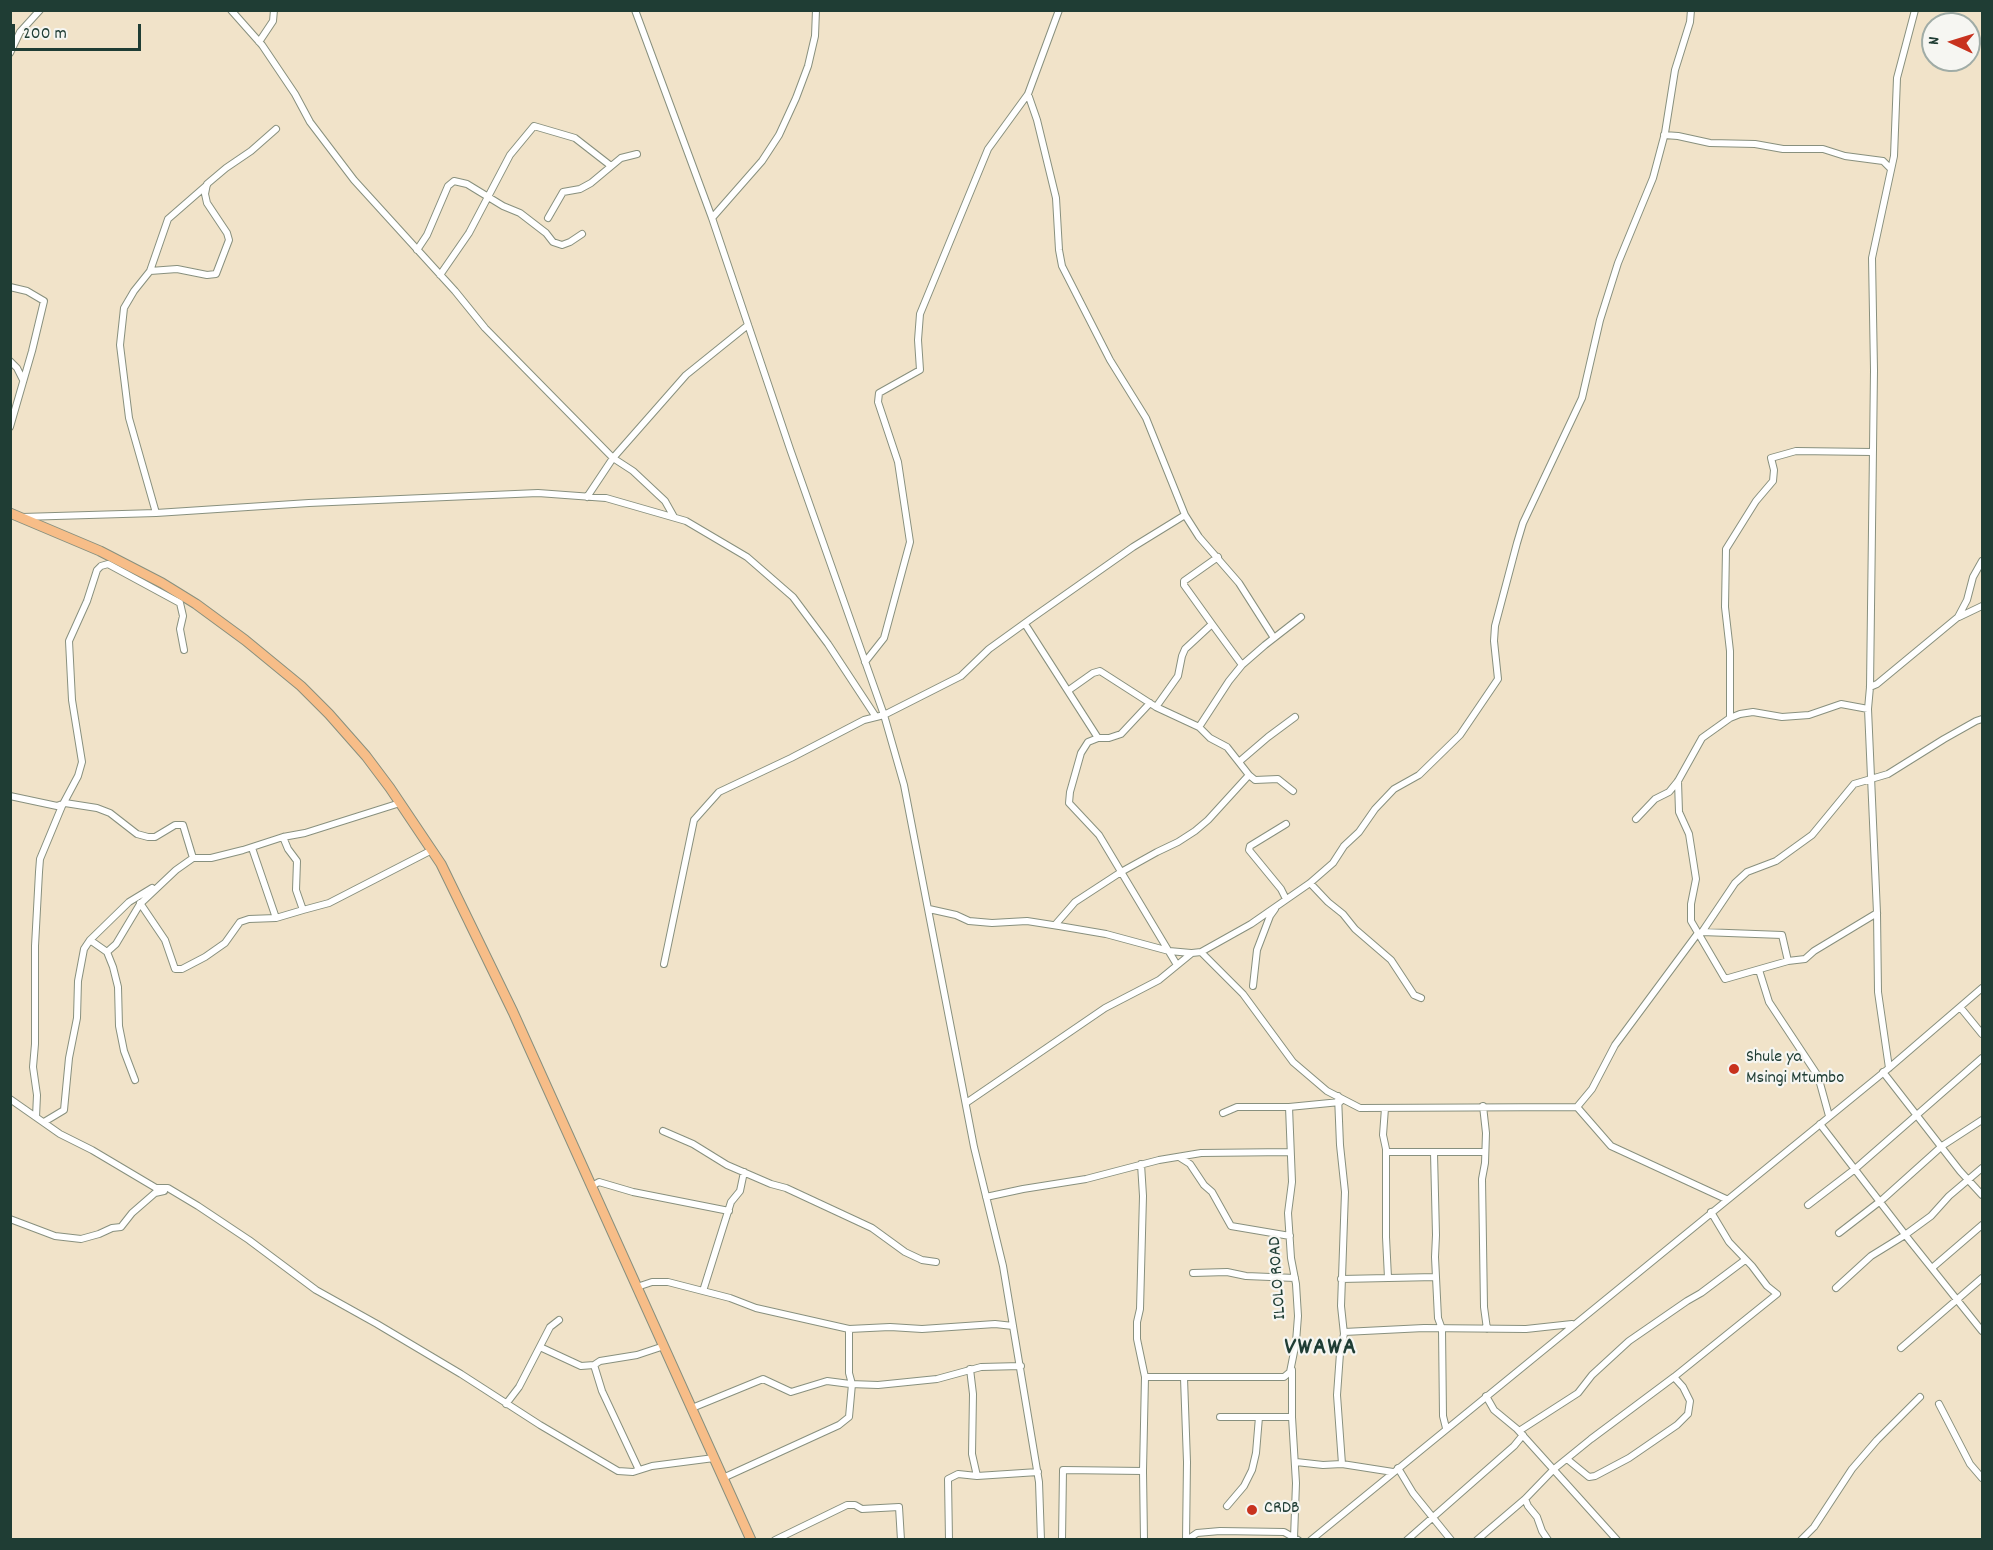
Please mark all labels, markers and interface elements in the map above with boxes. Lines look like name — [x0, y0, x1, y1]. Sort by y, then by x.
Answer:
scale bar — [15, 12, 144, 50]
north arrow — [1921, 12, 1981, 72]
text: 200 m — [23, 22, 67, 47]
text: N — [1923, 36, 1946, 46]
place label: Shule ya Msingi Mtumbo — [1746, 1048, 1844, 1090]
marker: Shule ya Msingi Mtumbo — [1727, 1062, 1741, 1076]
street label: ILOLO ROAD — [1265, 1236, 1293, 1320]
district label: VWAWA — [1285, 1336, 1357, 1364]
place label: CRDB — [1264, 1499, 1299, 1521]
marker: CRDB — [1245, 1503, 1259, 1517]

